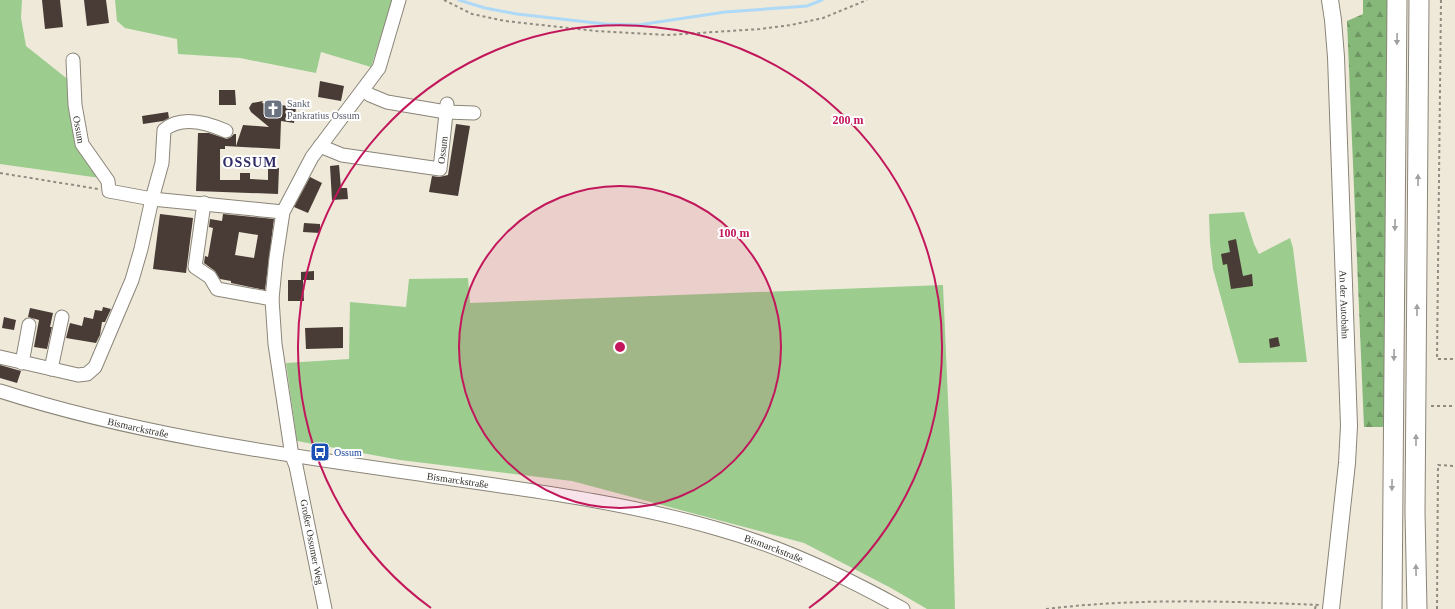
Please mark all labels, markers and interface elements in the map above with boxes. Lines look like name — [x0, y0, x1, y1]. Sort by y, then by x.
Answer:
one-way arrow — [1394, 33, 1400, 46]
church icon: Sankt Pankratius Ossum — [262, 98, 284, 120]
place label: Sankt Pankratius Ossum — [287, 98, 360, 121]
text: 200 m — [833, 113, 864, 127]
street label: Ossum — [72, 115, 87, 144]
street label: Ossum — [435, 135, 449, 164]
district label: OSSUM — [223, 155, 277, 170]
one-way arrow — [1415, 173, 1421, 186]
one-way arrow — [1392, 219, 1398, 232]
text: 100 m — [719, 226, 750, 240]
street label: An der Autobahn — [1338, 270, 1351, 339]
one-way arrow — [1414, 303, 1420, 316]
centre of rings — [613, 340, 627, 354]
one-way arrow — [1391, 349, 1397, 362]
street label: Bismarckstraße — [107, 415, 170, 439]
one-way arrow — [1413, 433, 1419, 446]
bus stop icon: Ossum — [309, 441, 331, 463]
place label: Ossum — [334, 447, 362, 458]
street label: Bismarckstraße — [426, 470, 490, 490]
one-way arrow — [1389, 479, 1395, 492]
street label: Großer Ossumer Weg — [298, 498, 326, 586]
street label: Bismarckstraße — [743, 532, 806, 564]
one-way arrow — [1413, 563, 1419, 576]

